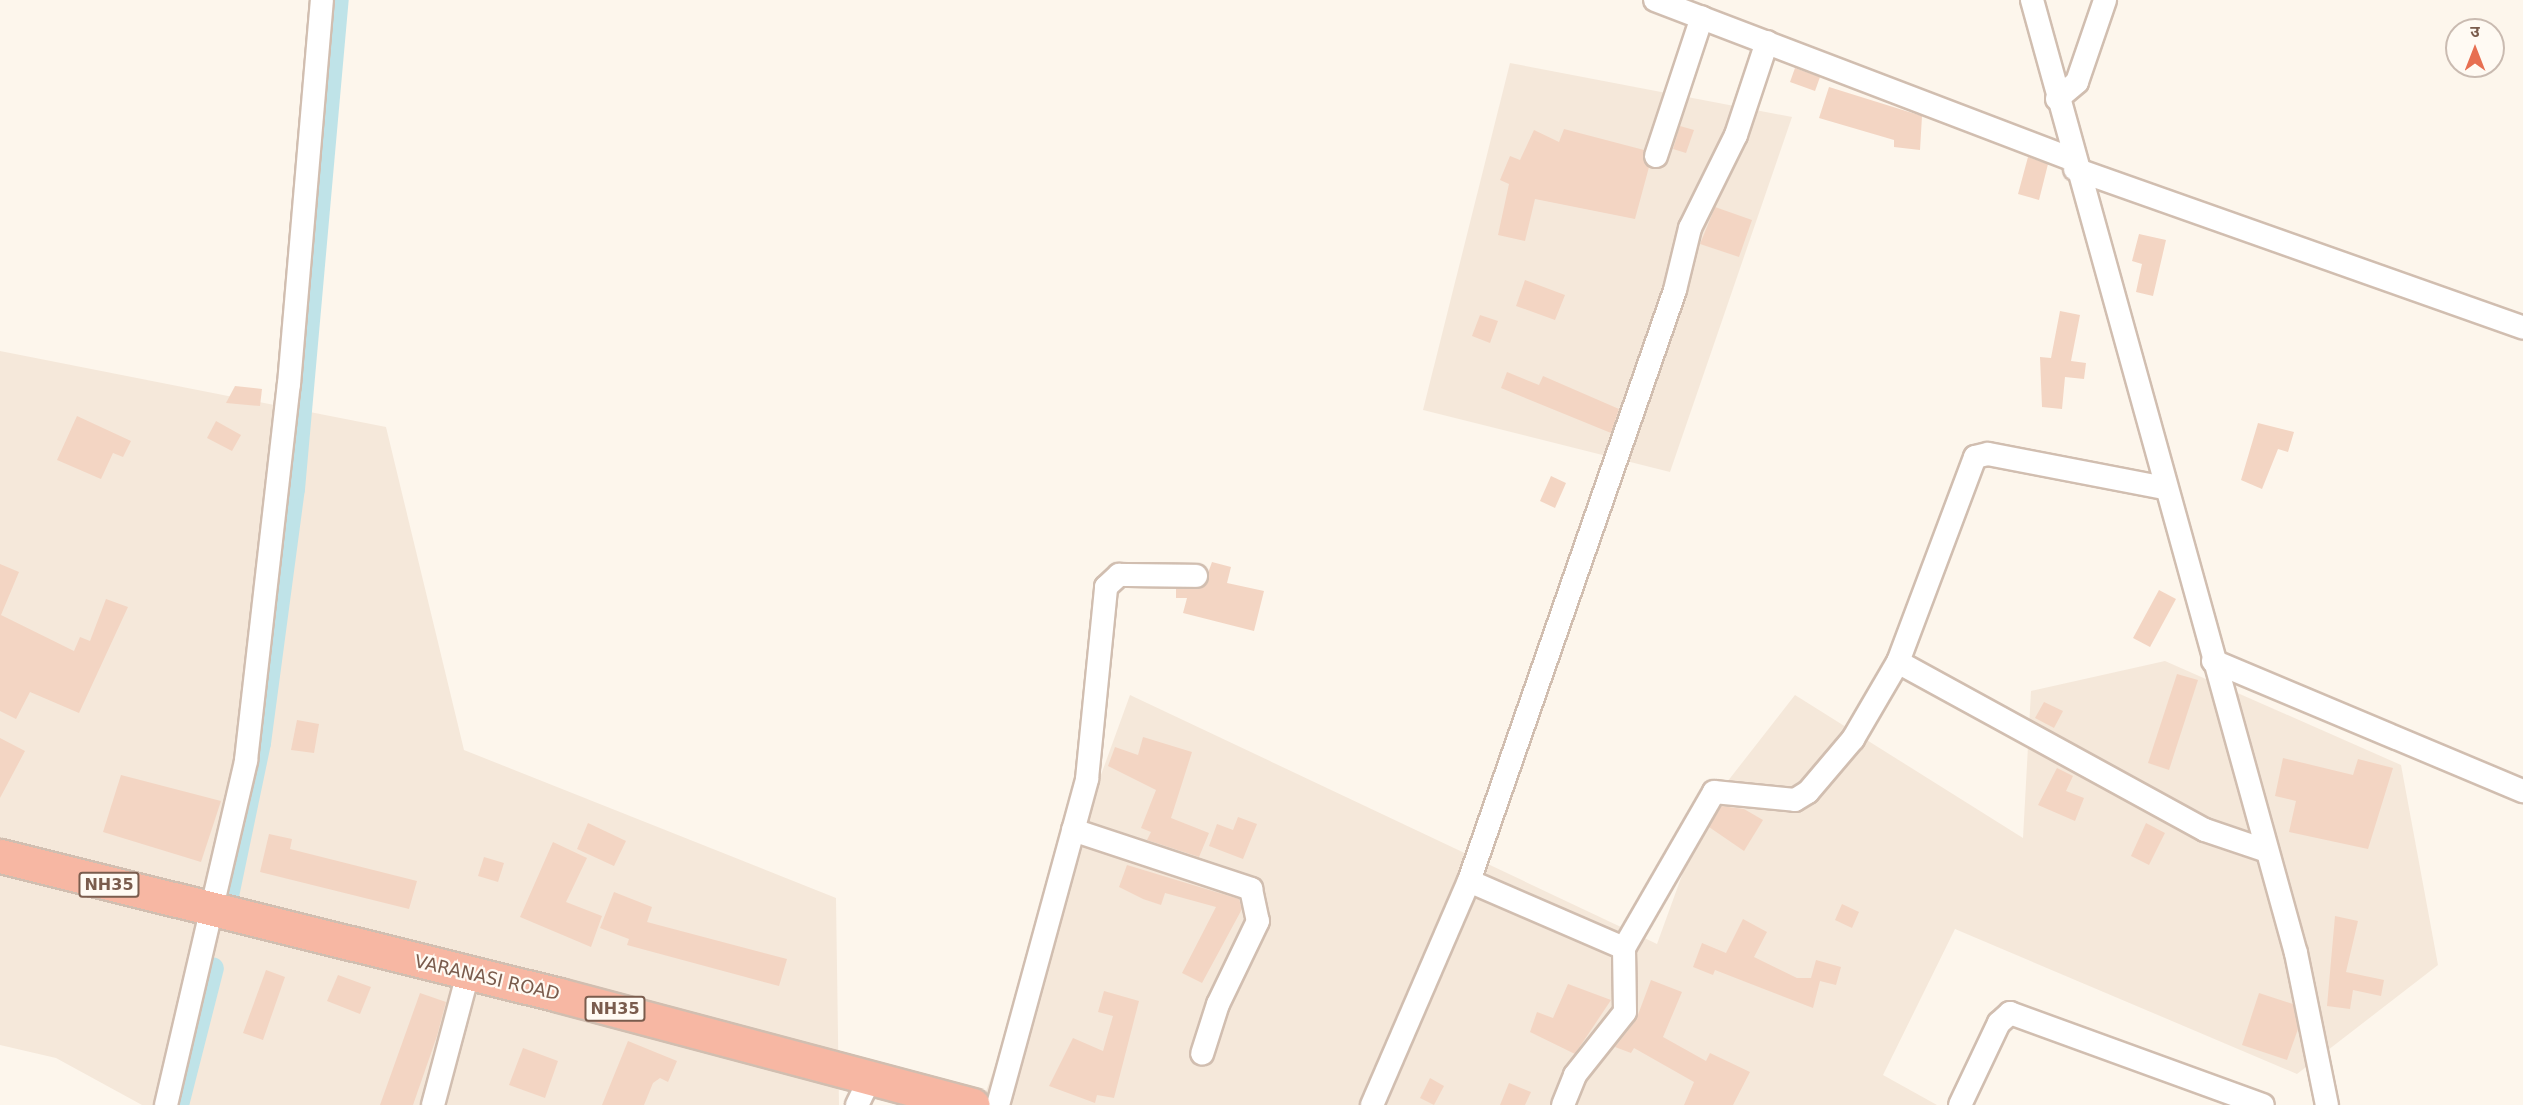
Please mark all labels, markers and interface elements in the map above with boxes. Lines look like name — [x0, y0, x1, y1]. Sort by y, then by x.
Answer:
north arrow — [2445, 18, 2505, 78]
text: उ — [2470, 22, 2480, 41]
road number: NH35 — [78, 872, 140, 898]
street label: VARANASI ROAD — [412, 951, 562, 1005]
road number: NH35 — [584, 996, 646, 1022]

